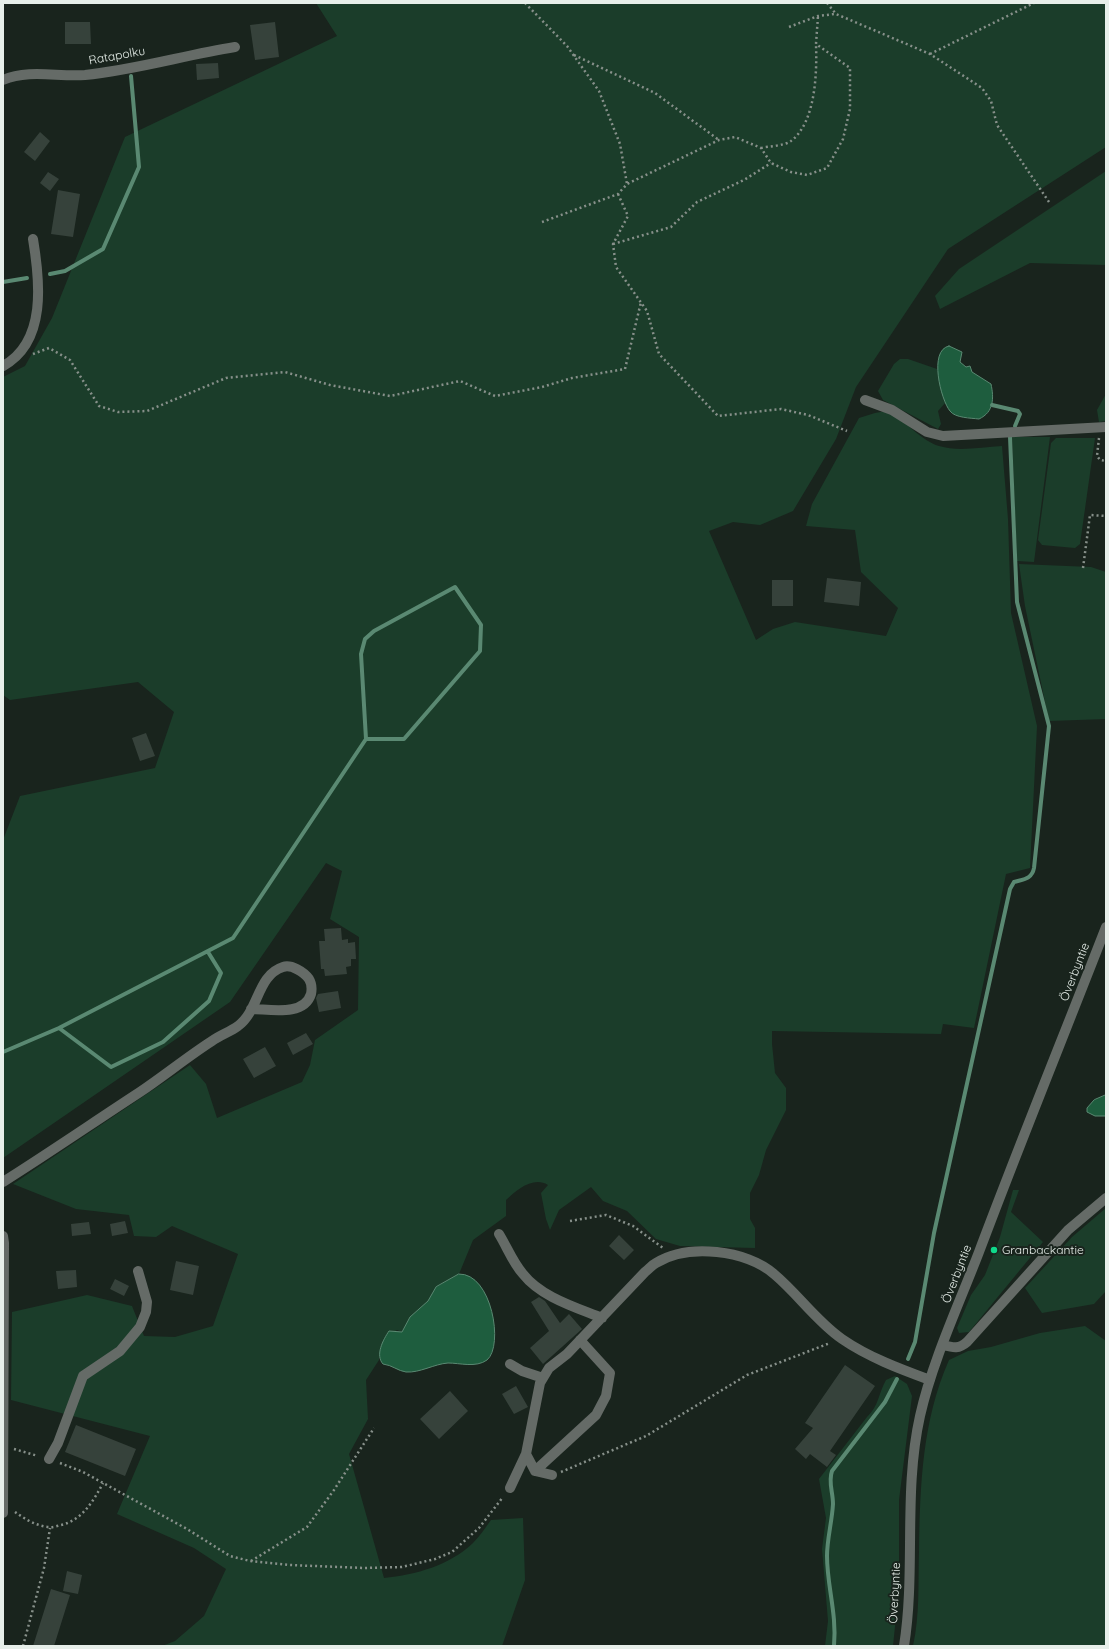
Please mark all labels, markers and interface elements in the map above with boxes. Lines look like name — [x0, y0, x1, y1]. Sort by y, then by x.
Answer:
street label: Ratapolku — [88, 44, 146, 68]
street label: Överbyntie — [1057, 941, 1093, 1003]
street label: Överbyntie — [939, 1243, 975, 1305]
place label: Granbackantie — [1002, 1243, 1084, 1257]
marker: Granbackantie — [989, 1245, 999, 1255]
street label: Överbyntie — [886, 1562, 904, 1624]

